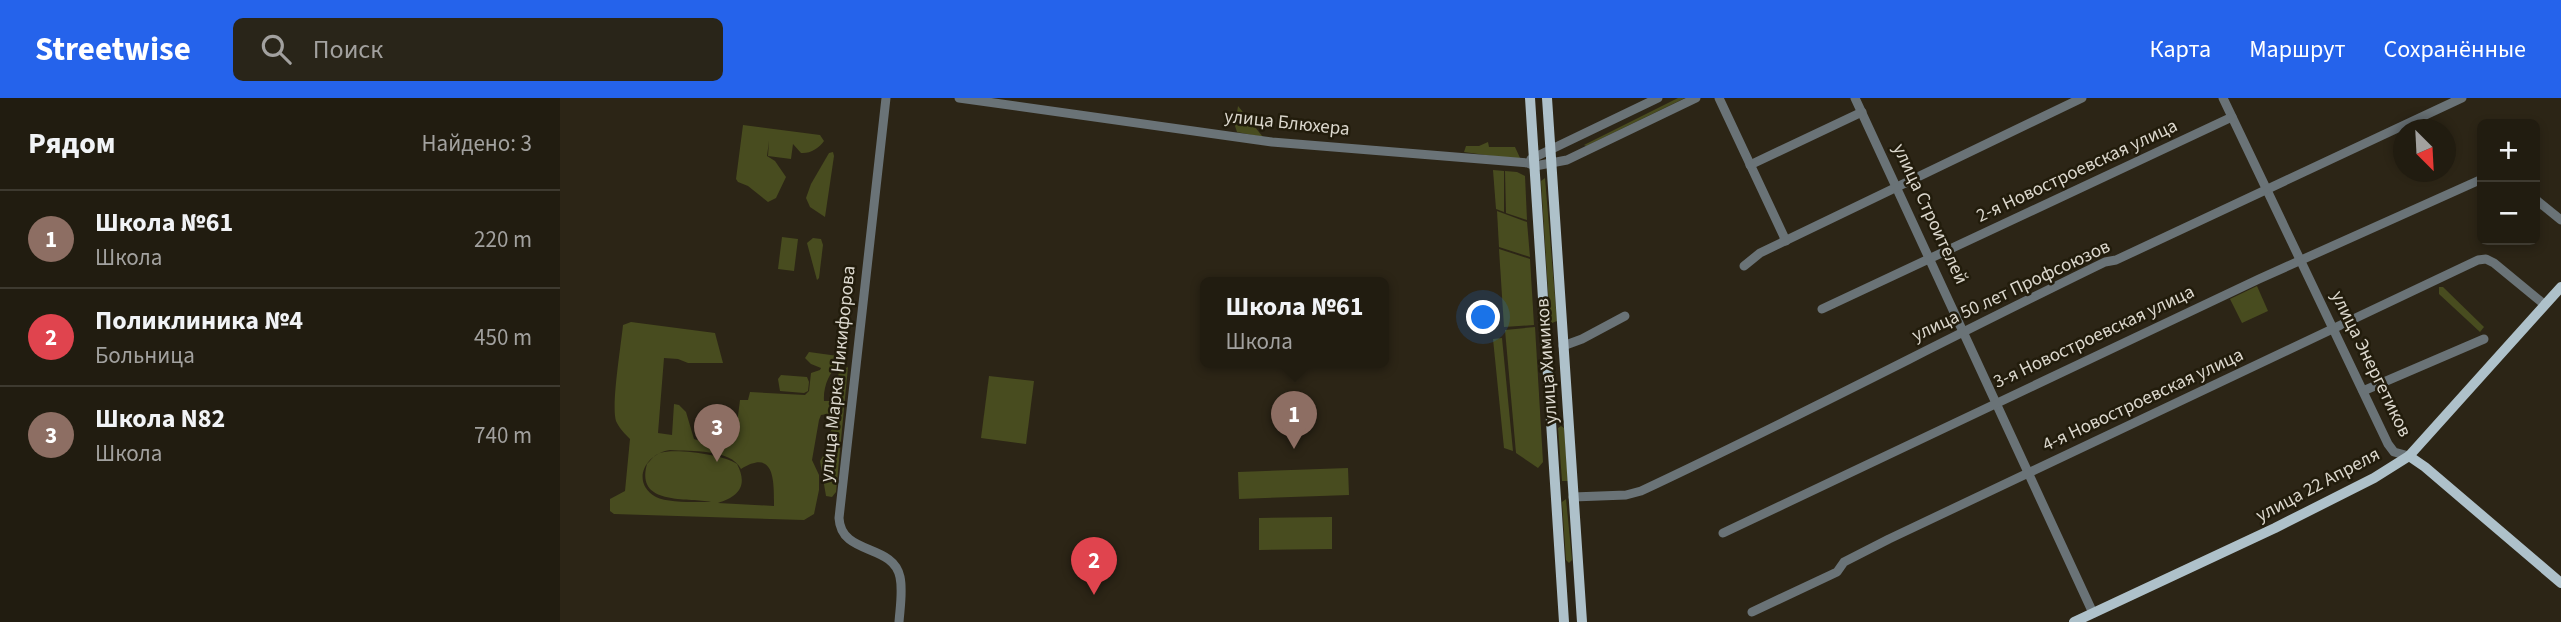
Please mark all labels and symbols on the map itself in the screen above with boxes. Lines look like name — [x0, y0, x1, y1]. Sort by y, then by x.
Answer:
street label: улица Блюхера — [1223, 103, 1351, 143]
street label: 2-я Новостроевская улица — [1972, 112, 2182, 230]
north arrow — [2393, 119, 2456, 182]
street label: улица Строителей — [1886, 139, 1974, 289]
street label: улица 50 лет Профсоюзов — [1907, 233, 2115, 349]
street label: улица Марка Никифорова — [813, 264, 863, 484]
street label: 3-я Новостроевская улица — [1989, 278, 2199, 396]
street label: улица Энергетиков — [2324, 286, 2418, 442]
street label: улица Химиков — [1529, 297, 1565, 425]
your location — [1466, 300, 1500, 334]
street label: 4-я Новостроевская улица — [2038, 341, 2248, 459]
pin: 1 — [1271, 391, 1317, 449]
pin: 3 — [694, 404, 740, 462]
street label: улица 22 Апреля — [2251, 441, 2385, 529]
pin: 2 — [1071, 537, 1117, 595]

